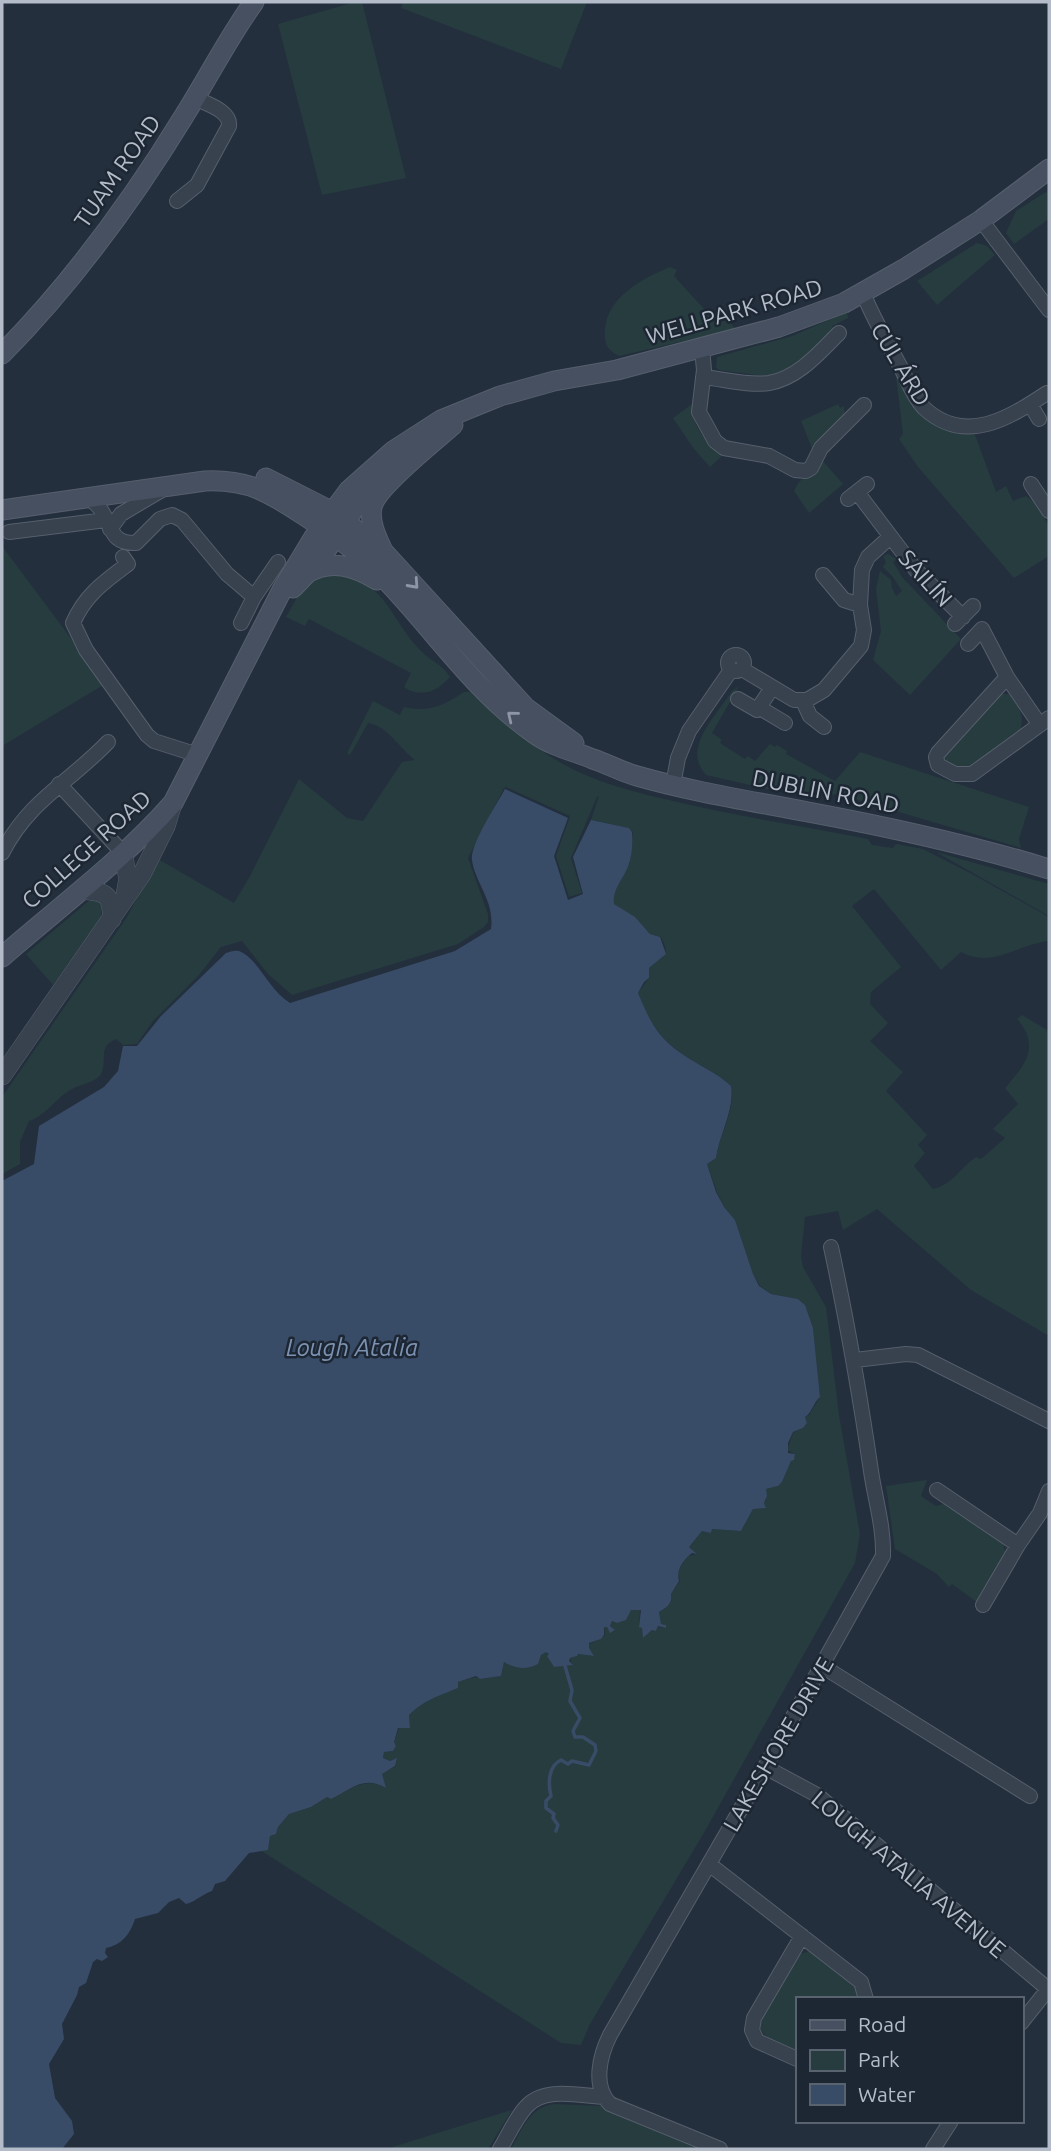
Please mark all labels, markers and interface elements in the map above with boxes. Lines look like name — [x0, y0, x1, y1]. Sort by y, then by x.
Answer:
street label: TUAM ROAD — [69, 110, 165, 232]
street label: WELLPARK ROAD — [643, 274, 825, 348]
street label: CÚL ÁRD — [867, 317, 936, 410]
street label: SÁILÍN — [894, 544, 958, 611]
one-way arrow — [406, 576, 418, 589]
one-way arrow — [508, 712, 521, 724]
street label: DUBLIN ROAD — [751, 765, 901, 817]
street label: COLLEGE ROAD — [17, 785, 155, 913]
water label: Lough Atalia — [286, 1334, 418, 1361]
street label: LAKESHORE DRIVE — [718, 1653, 838, 1835]
street label: LOUGH ATALIA AVENUE — [807, 1786, 1011, 1962]
legend — [796, 1997, 1023, 2123]
text: Road — [858, 2012, 906, 2036]
text: Park — [858, 2047, 900, 2071]
text: Water — [858, 2082, 916, 2106]

